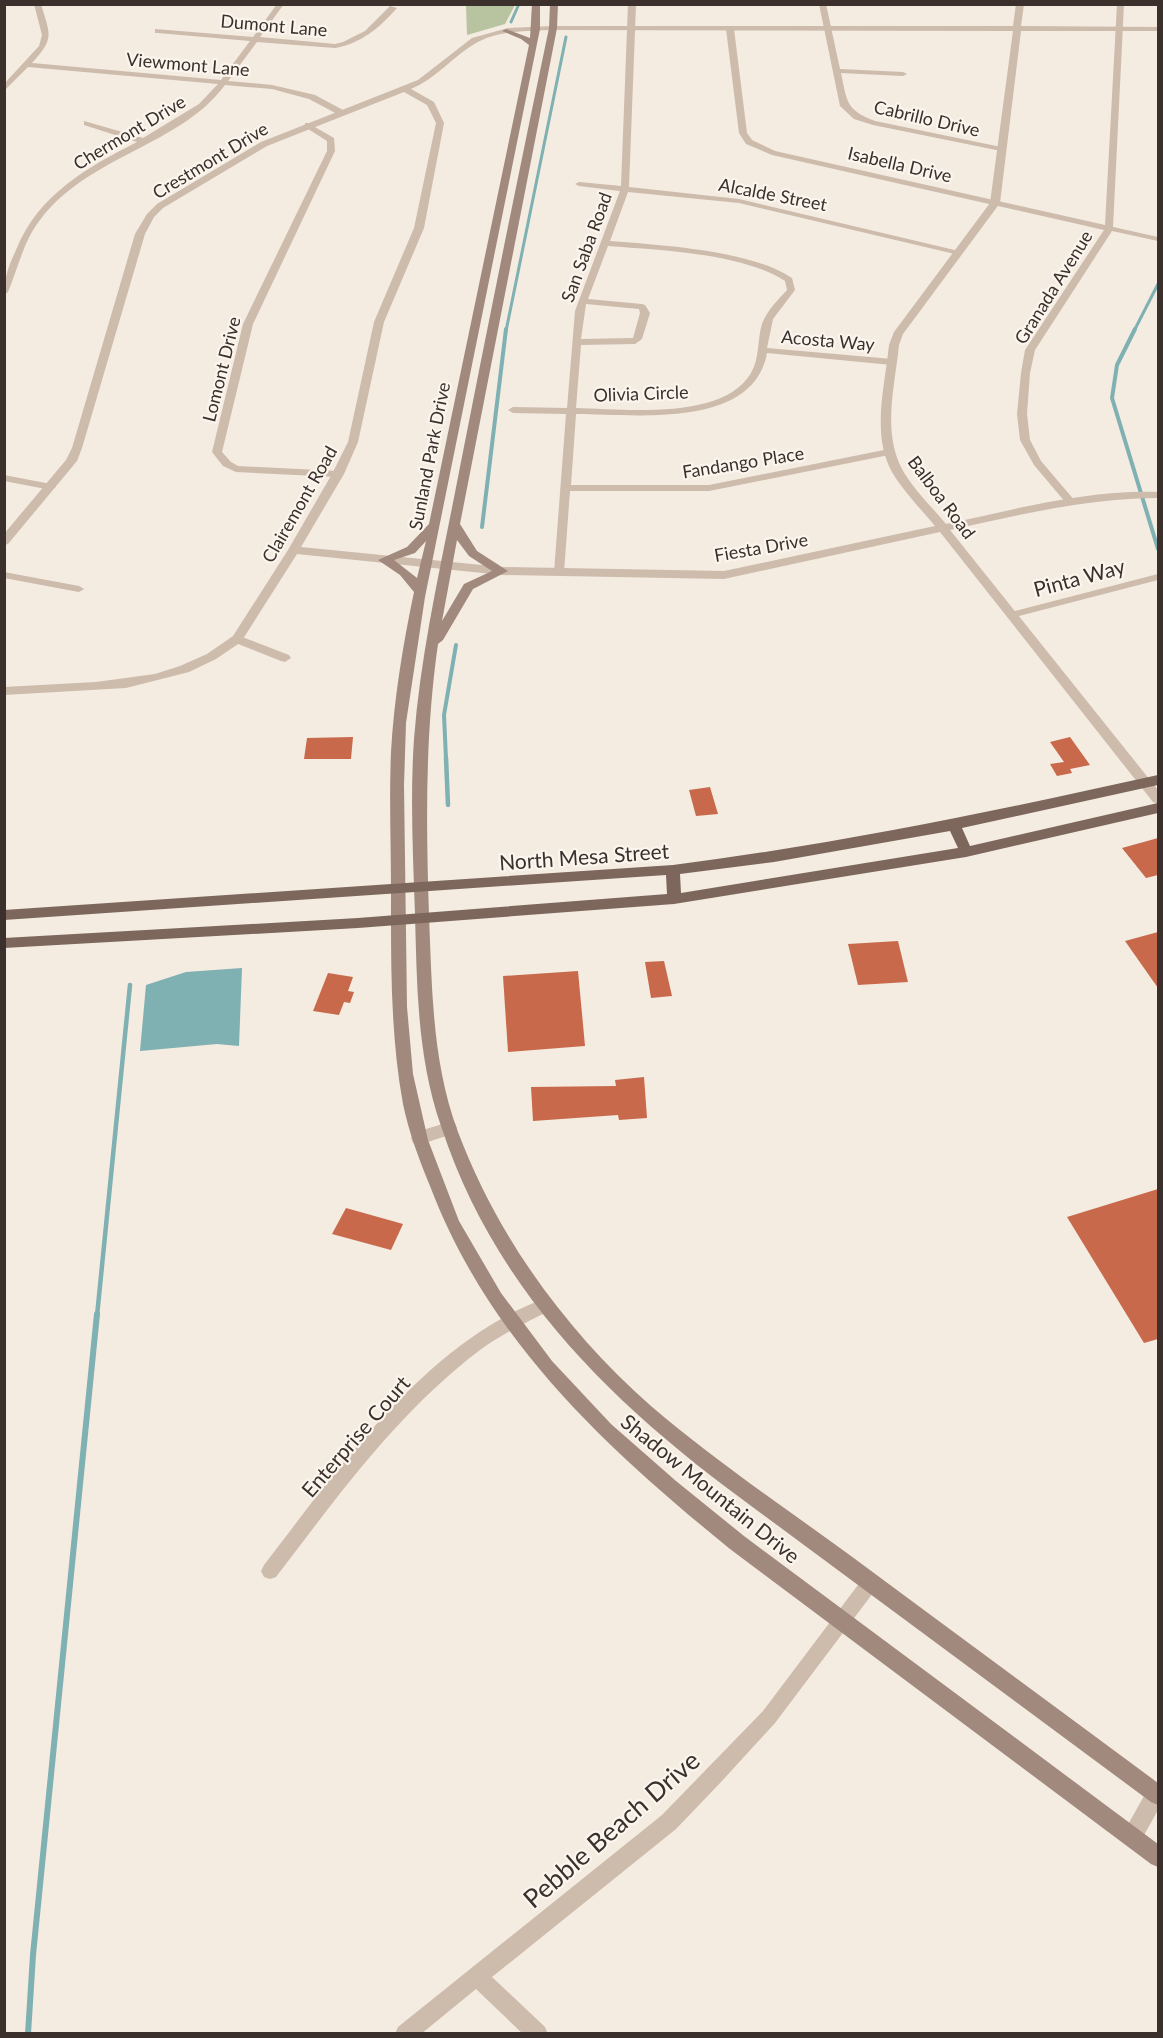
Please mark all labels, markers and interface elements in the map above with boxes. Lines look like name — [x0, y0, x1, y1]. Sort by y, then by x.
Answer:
street label: Dumont Lane — [220, 9, 328, 41]
street label: Viewmont Lane — [125, 48, 251, 80]
street label: Chermont Drive — [69, 90, 189, 174]
street label: Cabrillo Drive — [872, 95, 982, 141]
street label: Crestmont Drive — [148, 117, 272, 203]
street label: Isabella Drive — [846, 141, 954, 187]
street label: Alcalde Street — [717, 173, 830, 215]
street label: San Saba Road — [556, 189, 616, 305]
street label: Granada Avenue — [1009, 226, 1097, 348]
street label: Lomont Drive — [197, 314, 245, 424]
street label: Acosta Way — [780, 325, 876, 355]
street label: Sunland Park Drive — [404, 380, 454, 532]
street label: Olivia Circle — [593, 380, 689, 406]
street label: Clairemont Road — [257, 442, 341, 566]
street label: Fandango Place — [681, 442, 805, 482]
street label: Balboa Road — [904, 451, 980, 543]
street label: Fiesta Drive — [712, 528, 810, 566]
street label: Pinta Way — [1030, 553, 1128, 601]
street label: North Mesa Street — [498, 838, 670, 874]
street label: Enterprise Court — [296, 1370, 415, 1502]
street label: Shadow Mountain Drive — [617, 1408, 805, 1568]
street label: Pebble Beach Drive — [516, 1744, 706, 1914]

